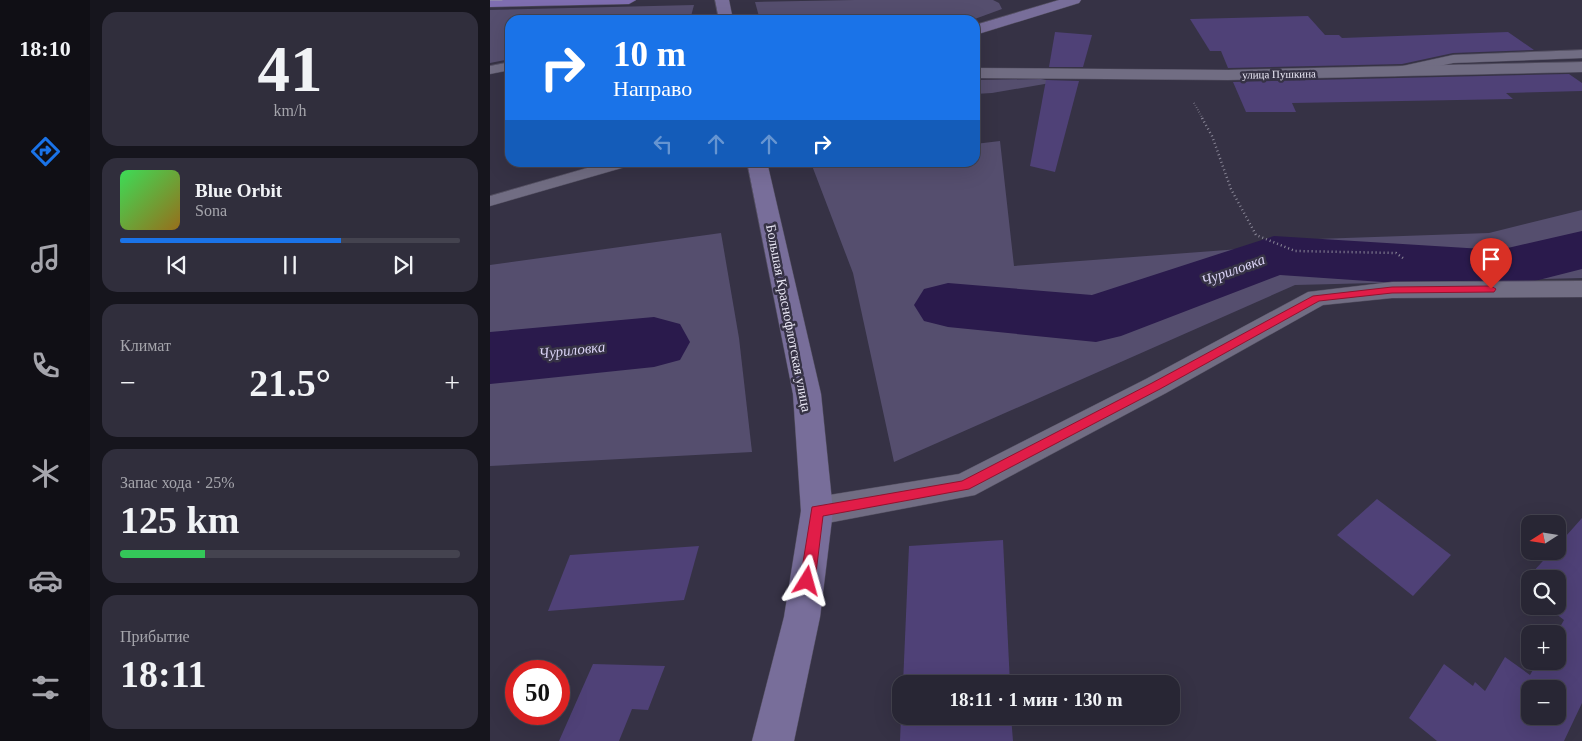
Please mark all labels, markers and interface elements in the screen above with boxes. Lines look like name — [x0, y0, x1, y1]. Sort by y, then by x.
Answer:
text: 41 — [258, 33, 323, 105]
icon: right — [530, 35, 595, 100]
text: 10 m — [613, 35, 686, 74]
text: 18:10 — [19, 36, 71, 61]
street label: улица Пушкина — [1242, 67, 1316, 81]
text: Направо — [613, 76, 692, 101]
text: km/h — [274, 102, 306, 119]
icon: left — [649, 130, 677, 158]
icon: ahead — [702, 130, 730, 158]
icon: ahead — [755, 130, 783, 158]
icon: right — [808, 130, 836, 158]
icon: directions — [28, 134, 63, 169]
text: Blue Orbit — [195, 180, 282, 201]
text: Sona — [195, 202, 227, 219]
street label: Большая Краснофлотская улица — [763, 223, 814, 414]
pin — [1470, 238, 1512, 289]
icon: music — [28, 241, 63, 276]
icon: arrive — [1477, 245, 1505, 273]
icon: previous — [163, 251, 191, 279]
icon: pause — [276, 251, 304, 279]
icon: next — [389, 251, 417, 279]
water label: Чуриловка — [1199, 251, 1267, 289]
text: Климат — [120, 337, 171, 354]
water label: Чуриловка — [538, 339, 606, 361]
icon: phone — [28, 348, 63, 383]
text: 21.5° — [249, 362, 331, 404]
text: − — [120, 367, 136, 398]
text: + — [444, 367, 460, 398]
icon: climate — [28, 456, 63, 491]
text: Запас хода · 25% — [120, 474, 235, 491]
text: 125 km — [120, 499, 239, 541]
north arrow — [1521, 515, 1566, 560]
map controls — [1521, 515, 1566, 725]
position arrow — [780, 554, 832, 606]
icon: car — [28, 563, 63, 598]
button: search — [1521, 570, 1566, 615]
button: + — [1521, 625, 1566, 670]
text: Прибытие — [120, 628, 190, 645]
text: 18:11 — [120, 653, 207, 695]
speed limit sign: 50 — [505, 660, 570, 725]
icon: filters — [28, 670, 63, 705]
button: − — [1521, 680, 1566, 725]
text: 18:11 · 1 мин · 130 m — [949, 689, 1123, 710]

